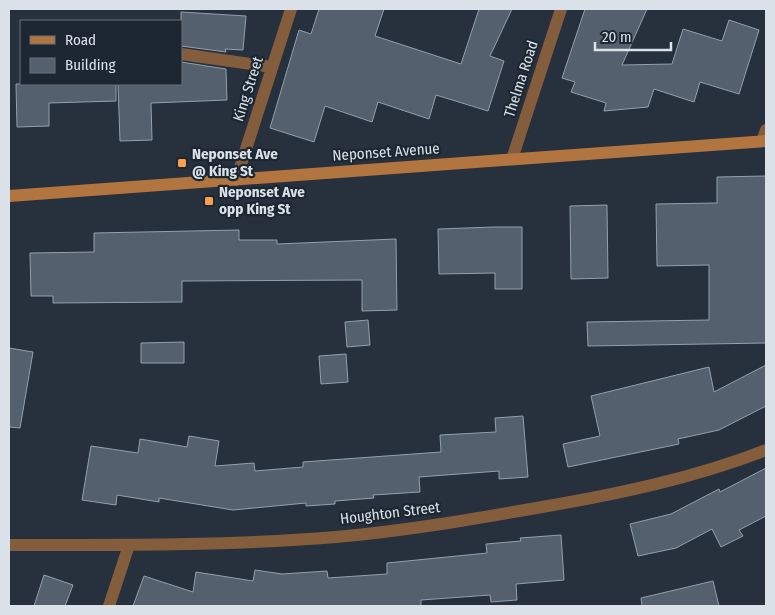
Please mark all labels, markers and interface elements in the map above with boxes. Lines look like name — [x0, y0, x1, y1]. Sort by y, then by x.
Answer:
legend — [20, 20, 182, 85]
scale bar — [595, 20, 671, 52]
text: 20 m — [602, 28, 632, 46]
text: Road — [65, 31, 96, 49]
street label: Thelma Road — [500, 38, 542, 120]
street label: King Street — [229, 54, 267, 124]
text: Building — [65, 56, 116, 74]
street label: Neponset Avenue — [332, 139, 440, 165]
place label: Neponset Ave @ King St — [192, 145, 278, 180]
marker: Neponset Ave @ King St — [176, 157, 188, 169]
place label: Neponset Ave opp King St — [219, 183, 305, 218]
marker: Neponset Ave opp King St — [203, 195, 215, 207]
street label: Houghton Street — [339, 498, 441, 528]

